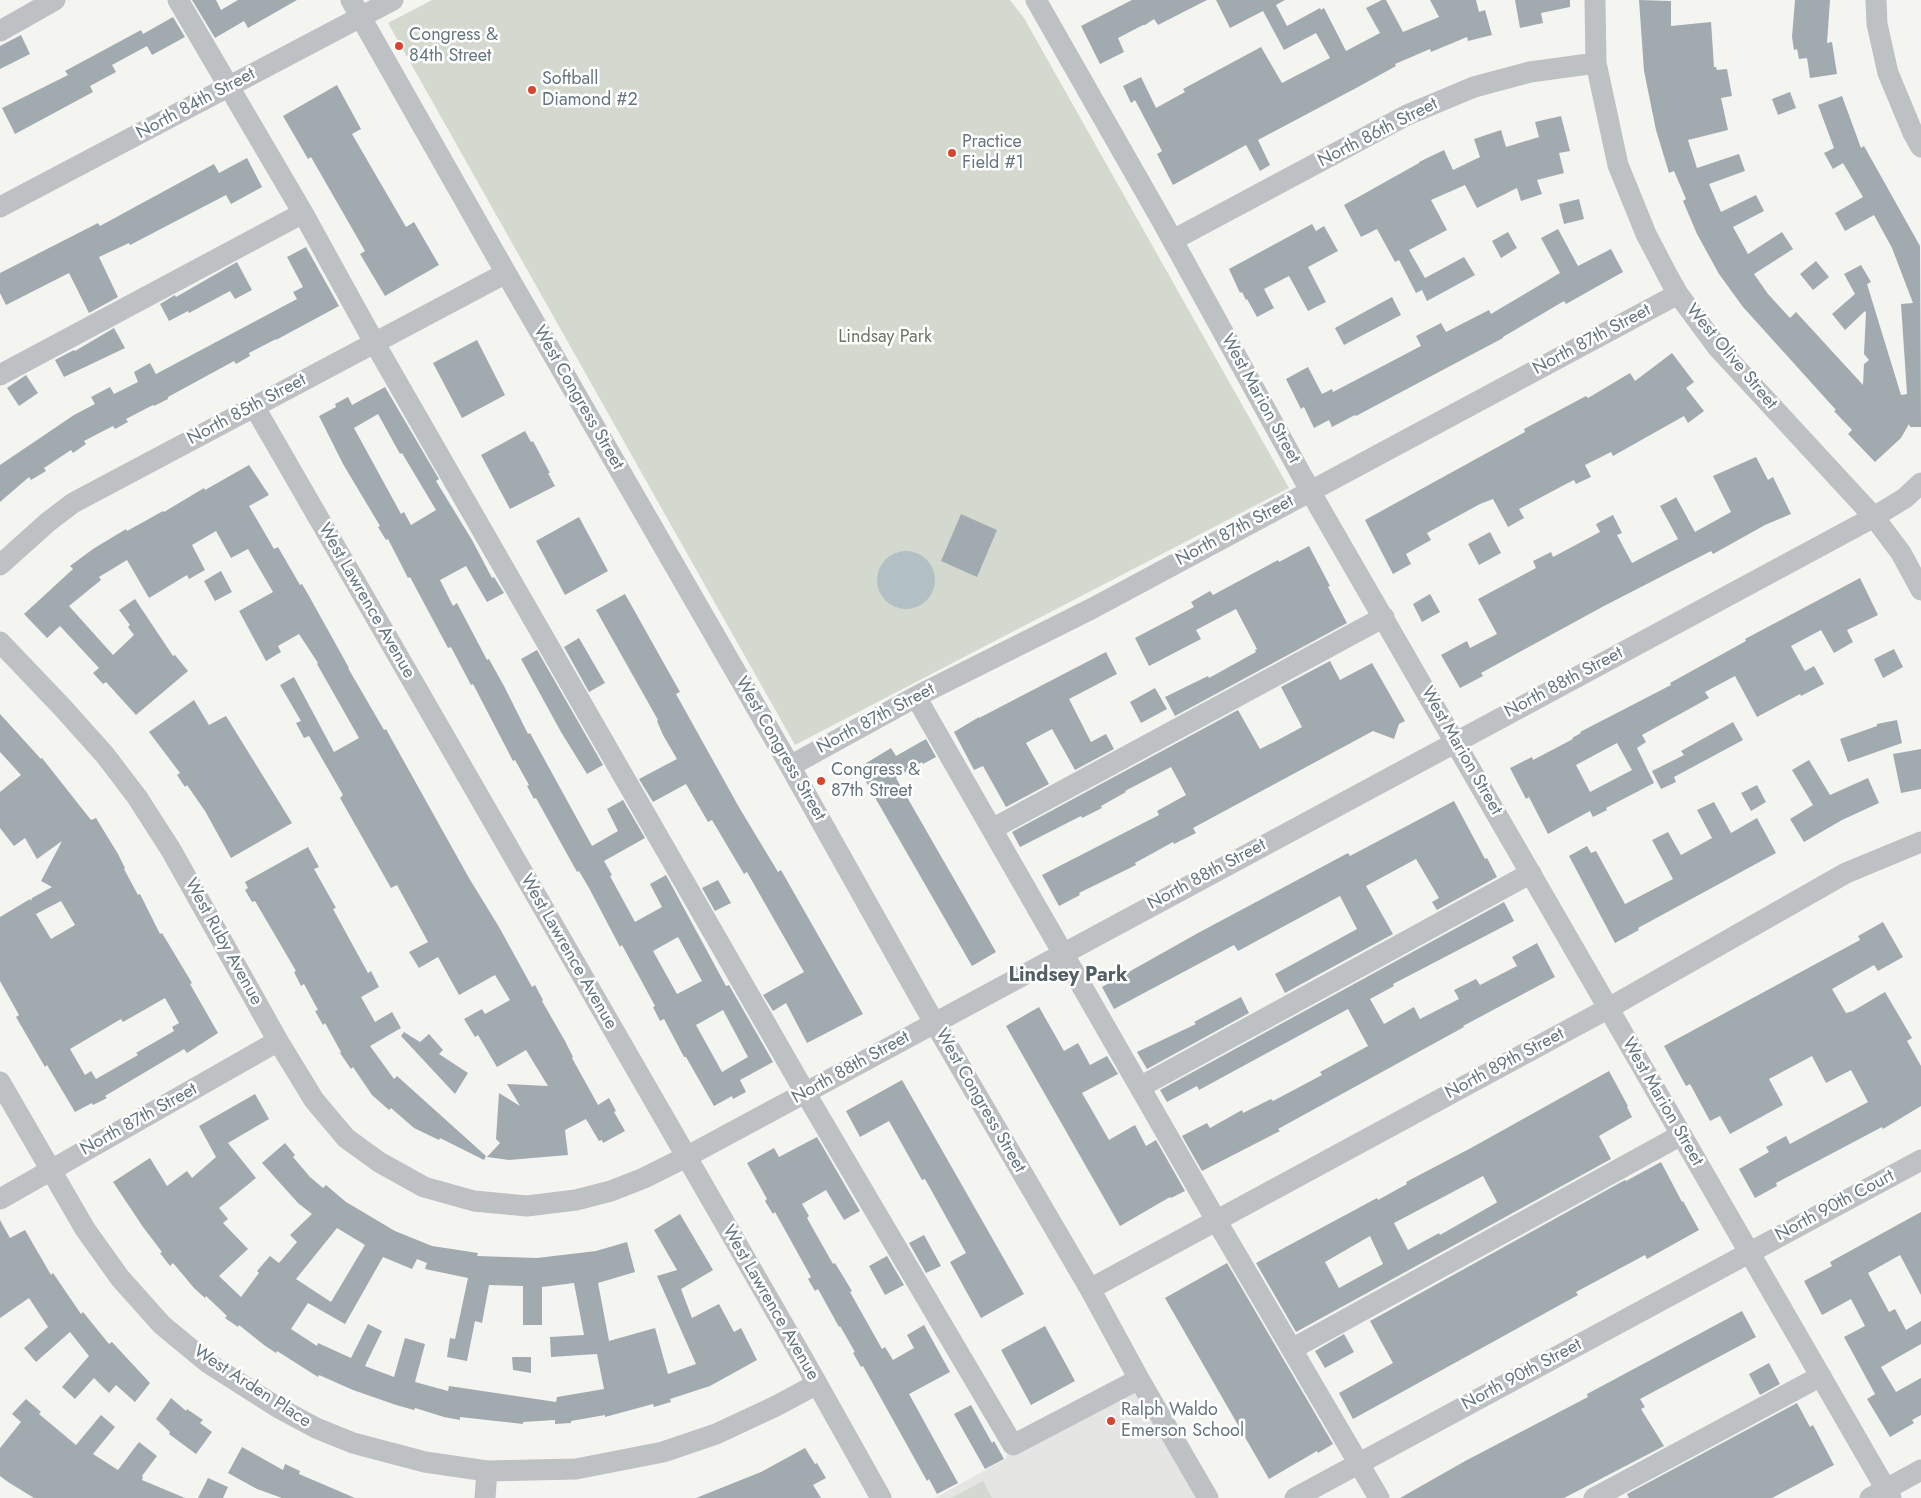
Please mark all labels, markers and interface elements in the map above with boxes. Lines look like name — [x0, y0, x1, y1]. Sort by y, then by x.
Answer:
place label: Congress & 84th Street — [409, 25, 498, 68]
marker: Congress & 84th Street — [393, 40, 405, 52]
street label: North 84th Street — [133, 64, 259, 144]
place label: Softball Diamond #2 — [542, 69, 638, 112]
marker: Softball Diamond #2 — [526, 84, 538, 96]
street label: North 86th Street — [1315, 94, 1441, 172]
place label: Practice Field #1 — [962, 132, 1024, 174]
marker: Practice Field #1 — [946, 147, 958, 159]
street label: North 87th Street — [1529, 300, 1655, 380]
street label: West Olive Street — [1681, 300, 1781, 414]
street label: West Congress Street — [528, 322, 628, 474]
park label: Lindsay Park — [838, 327, 932, 349]
street label: West Marion Street — [1216, 331, 1304, 467]
street label: North 85th Street — [184, 370, 310, 450]
street label: North 87th Street — [1172, 491, 1298, 571]
street label: West Lawrence Avenue — [313, 520, 419, 682]
street label: North 88th Street — [1501, 643, 1627, 723]
street label: West Congress Street — [730, 673, 830, 825]
street label: North 87th Street — [813, 679, 939, 759]
street label: West Marion Street — [1416, 683, 1506, 819]
place label: Congress & 87th Street — [831, 760, 920, 802]
marker: Congress & 87th Street — [815, 775, 827, 787]
street label: North 88th Street — [1144, 835, 1270, 915]
street label: West Lawrence Avenue — [515, 871, 621, 1033]
street label: West Ruby Avenue — [179, 875, 267, 1009]
district label: Lindsey Park — [1008, 964, 1128, 988]
street label: North 89th Street — [1442, 1024, 1568, 1104]
street label: West Congress Street — [930, 1025, 1030, 1177]
street label: North 88th Street — [789, 1027, 913, 1109]
street label: West Marion Street — [1617, 1034, 1707, 1170]
street label: North 87th Street — [77, 1079, 201, 1161]
street label: North 90th Court — [1772, 1166, 1898, 1246]
street label: West Lawrence Avenue — [717, 1222, 823, 1384]
street label: North 90th Street — [1458, 1334, 1586, 1416]
street label: West Arden Place — [189, 1341, 315, 1433]
place label: Ralph Waldo Emerson School — [1121, 1400, 1244, 1442]
marker: Ralph Waldo Emerson School — [1105, 1415, 1117, 1427]

